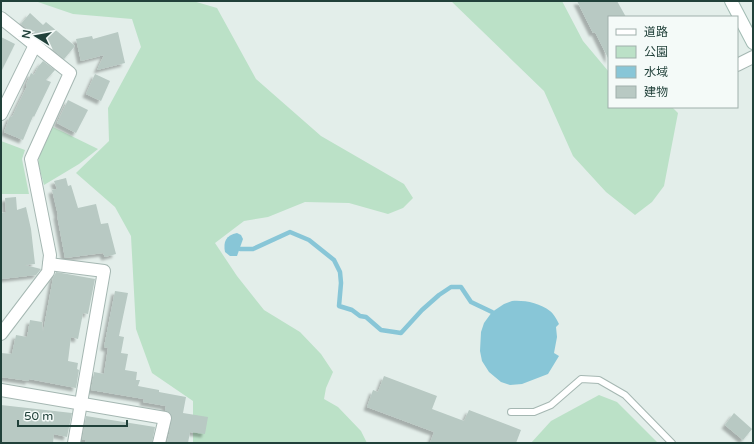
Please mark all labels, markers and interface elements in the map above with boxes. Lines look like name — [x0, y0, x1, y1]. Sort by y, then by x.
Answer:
north arrow — [16, 16, 56, 56]
legend — [608, 16, 738, 108]
text: 道路 — [644, 25, 668, 39]
text: N — [19, 29, 34, 40]
text: 公園 — [644, 45, 668, 59]
text: 水域 — [644, 65, 668, 79]
text: 建物 — [644, 85, 668, 99]
scale bar — [18, 402, 127, 428]
text: 50 m — [24, 409, 53, 423]

